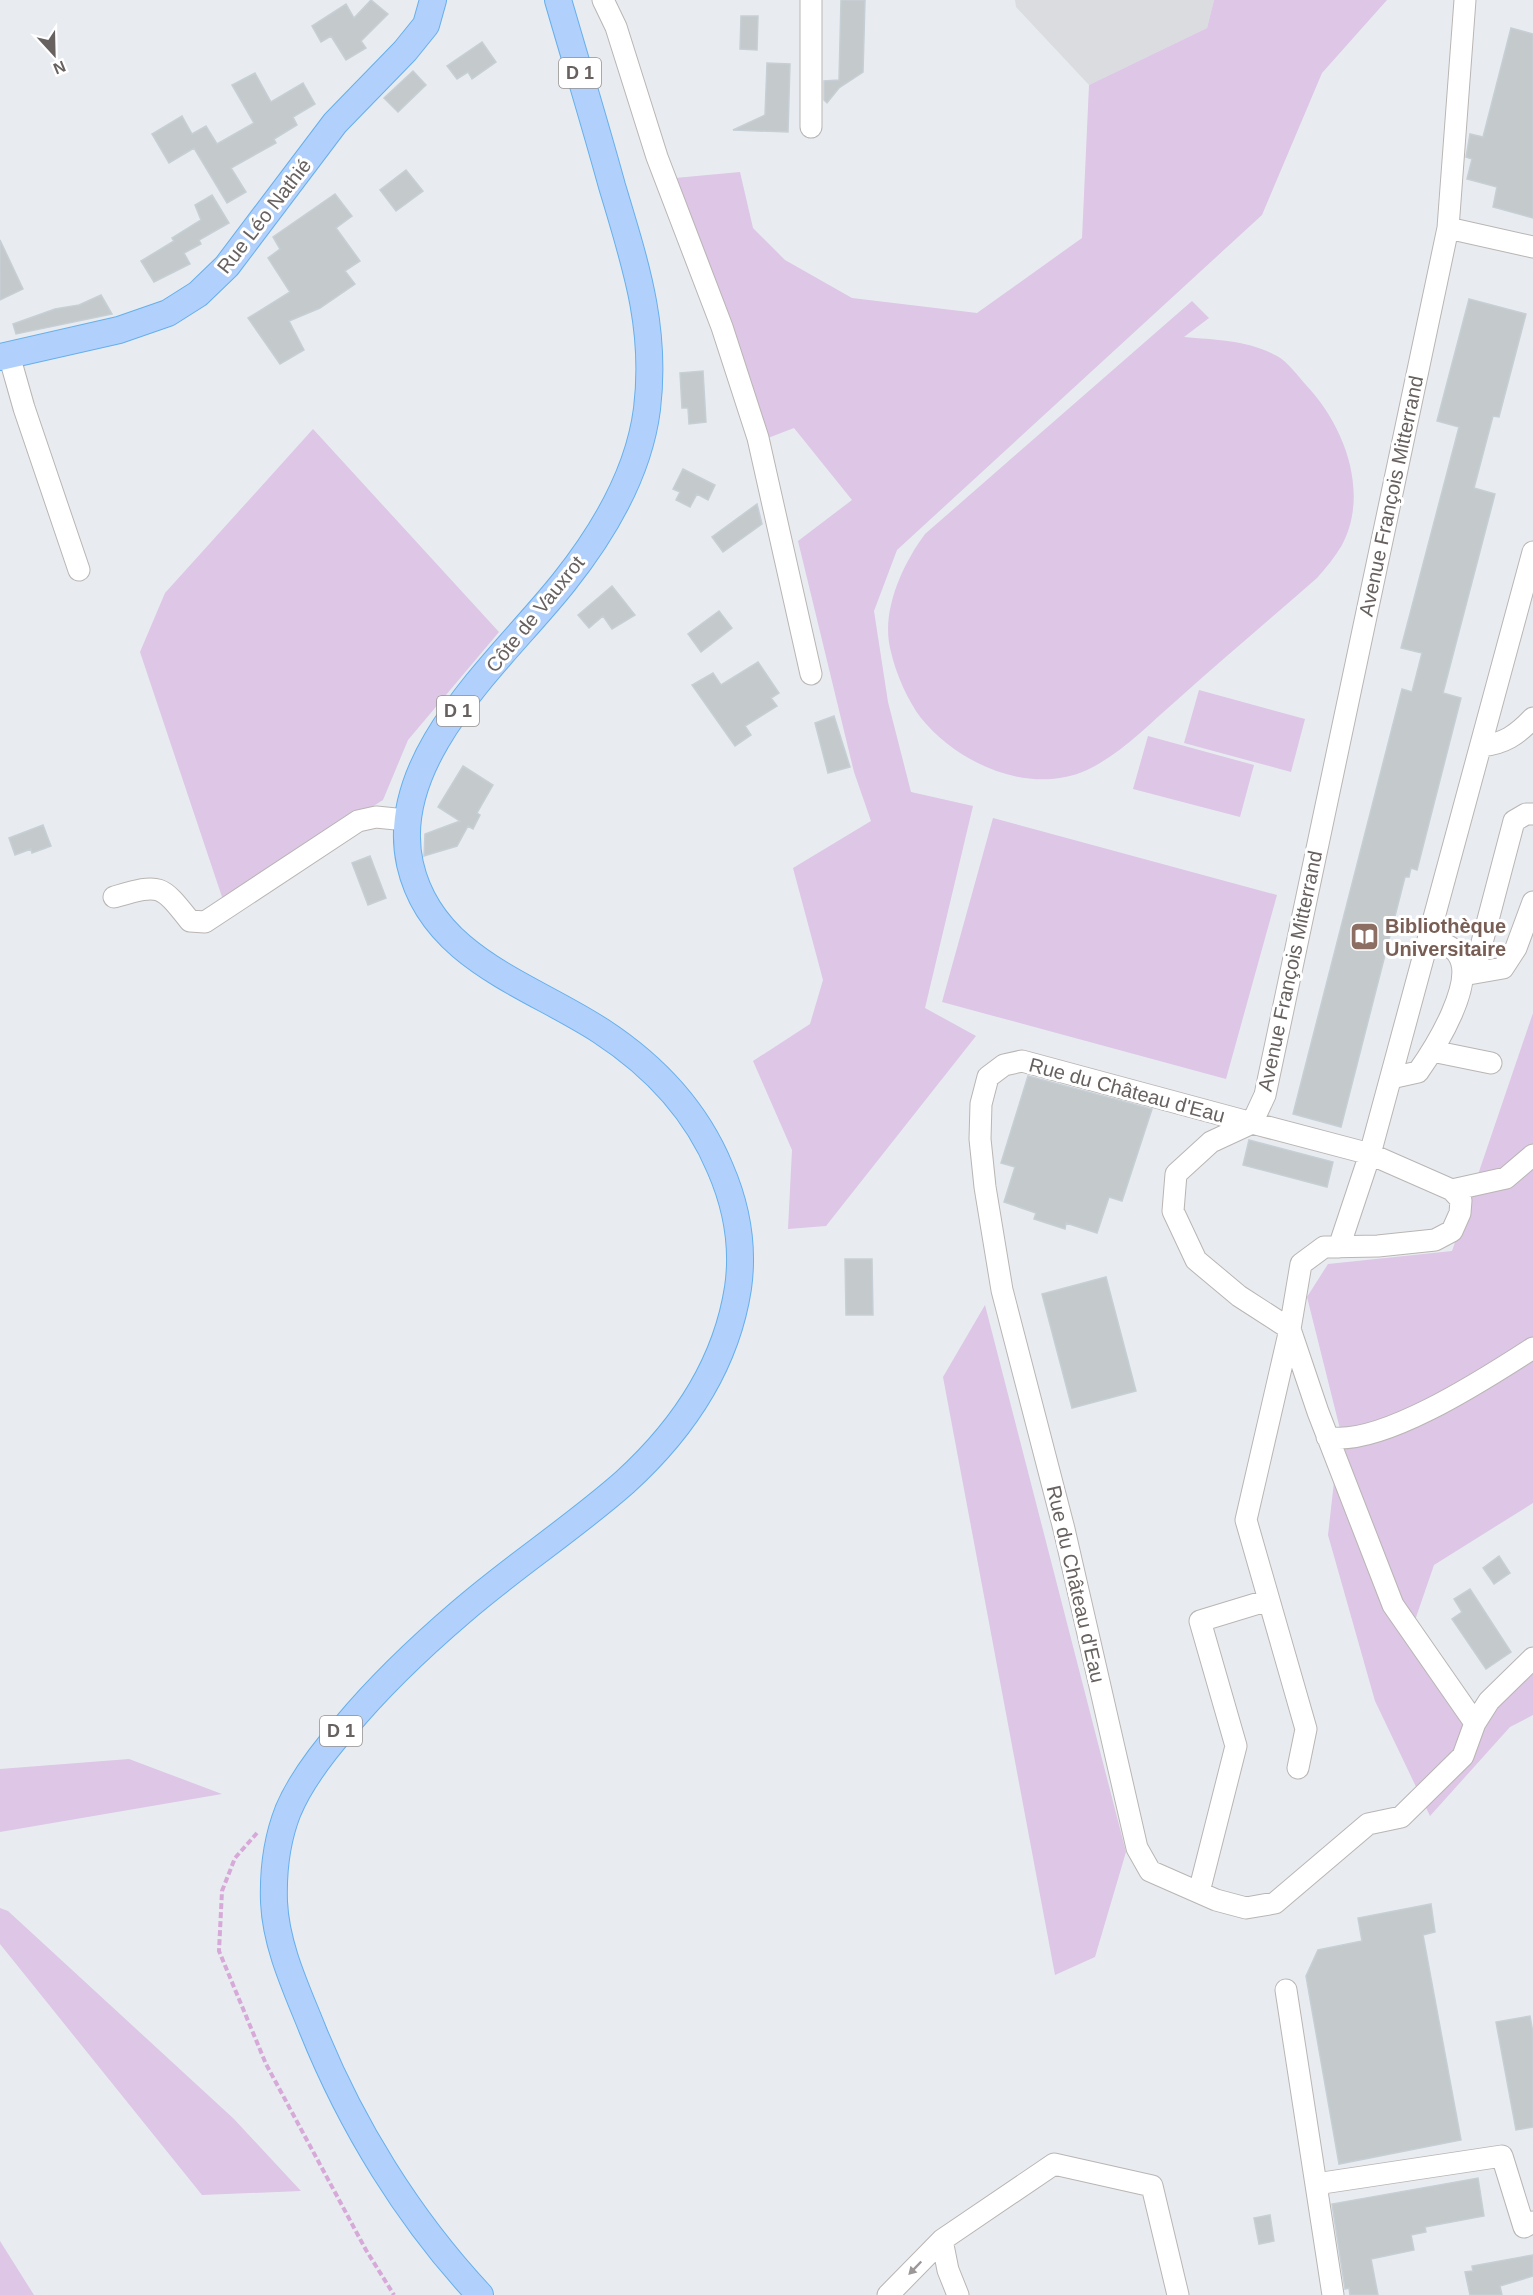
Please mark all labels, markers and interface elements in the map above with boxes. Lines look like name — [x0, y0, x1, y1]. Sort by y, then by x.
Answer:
north arrow — [24, 24, 84, 84]
text: N — [51, 57, 68, 77]
road number: D 1 — [559, 58, 601, 88]
street label: Rue Léo Nathié — [213, 154, 315, 278]
street label: Avenue François Mitterrand — [1355, 374, 1427, 618]
street label: Côte de Vauxrot — [481, 551, 589, 677]
road number: D 1 — [437, 696, 479, 726]
street label: Avenue François Mitterrand — [1254, 849, 1326, 1093]
place label: Bibliothèque Universitaire — [1385, 915, 1506, 960]
library icon: Bibliothèque Universitaire — [1348, 921, 1380, 953]
street label: Rue du Château d'Eau — [1027, 1053, 1227, 1127]
street label: Rue du Château d'Eau — [1043, 1483, 1109, 1685]
road number: D 1 — [320, 1716, 362, 1746]
one-way arrow — [908, 2260, 922, 2275]

